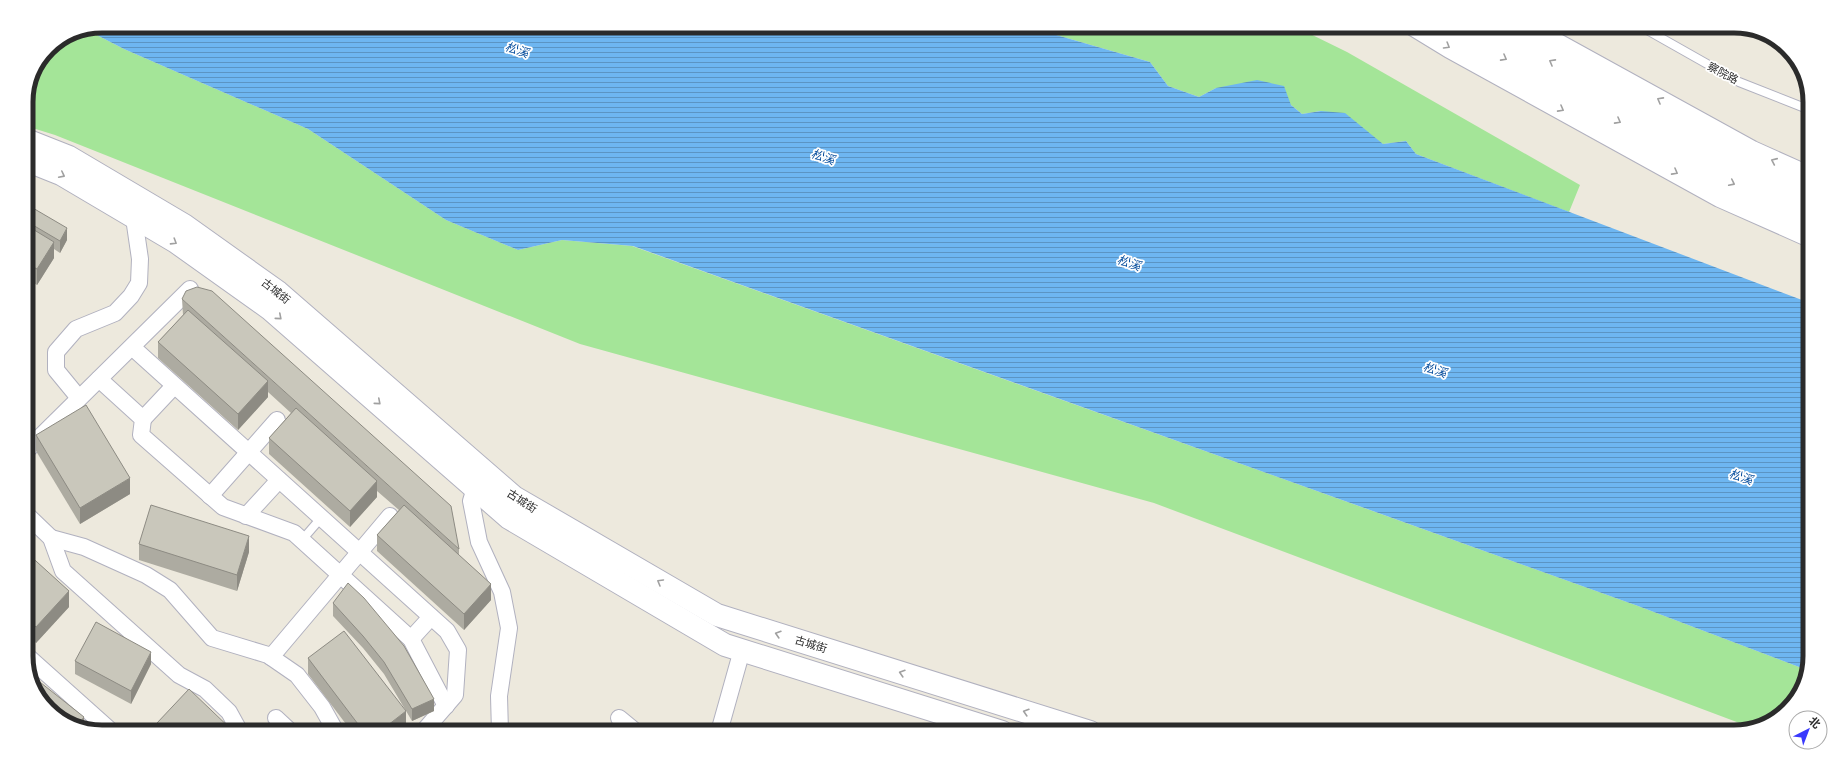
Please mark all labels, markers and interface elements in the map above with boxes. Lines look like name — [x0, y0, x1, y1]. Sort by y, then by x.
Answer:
water label: 松溪 — [503, 39, 533, 61]
one-way arrow — [1443, 42, 1450, 49]
one-way arrow — [1500, 54, 1507, 61]
one-way arrow — [1549, 59, 1557, 66]
street label: 察院路 — [1706, 60, 1740, 86]
one-way arrow — [1657, 98, 1664, 105]
one-way arrow — [1557, 105, 1564, 112]
one-way arrow — [1614, 116, 1621, 124]
water label: 松溪 — [809, 146, 839, 168]
one-way arrow — [1771, 158, 1779, 166]
one-way arrow — [1671, 167, 1678, 175]
one-way arrow — [58, 170, 65, 178]
one-way arrow — [1727, 178, 1735, 186]
one-way arrow — [170, 237, 177, 244]
water label: 松溪 — [1115, 252, 1145, 274]
street label: 古城街 — [259, 276, 293, 306]
one-way arrow — [275, 313, 282, 320]
water label: 松溪 — [1421, 359, 1451, 381]
one-way arrow — [373, 398, 381, 405]
water label: 松溪 — [1727, 466, 1757, 488]
street label: 古城街 — [505, 487, 539, 515]
one-way arrow — [657, 580, 664, 587]
one-way arrow — [775, 630, 782, 639]
street label: 古城街 — [793, 633, 829, 655]
one-way arrow — [899, 669, 906, 678]
one-way arrow — [1023, 708, 1030, 717]
north arrow — [1788, 710, 1828, 750]
text: 北 — [1807, 714, 1823, 731]

